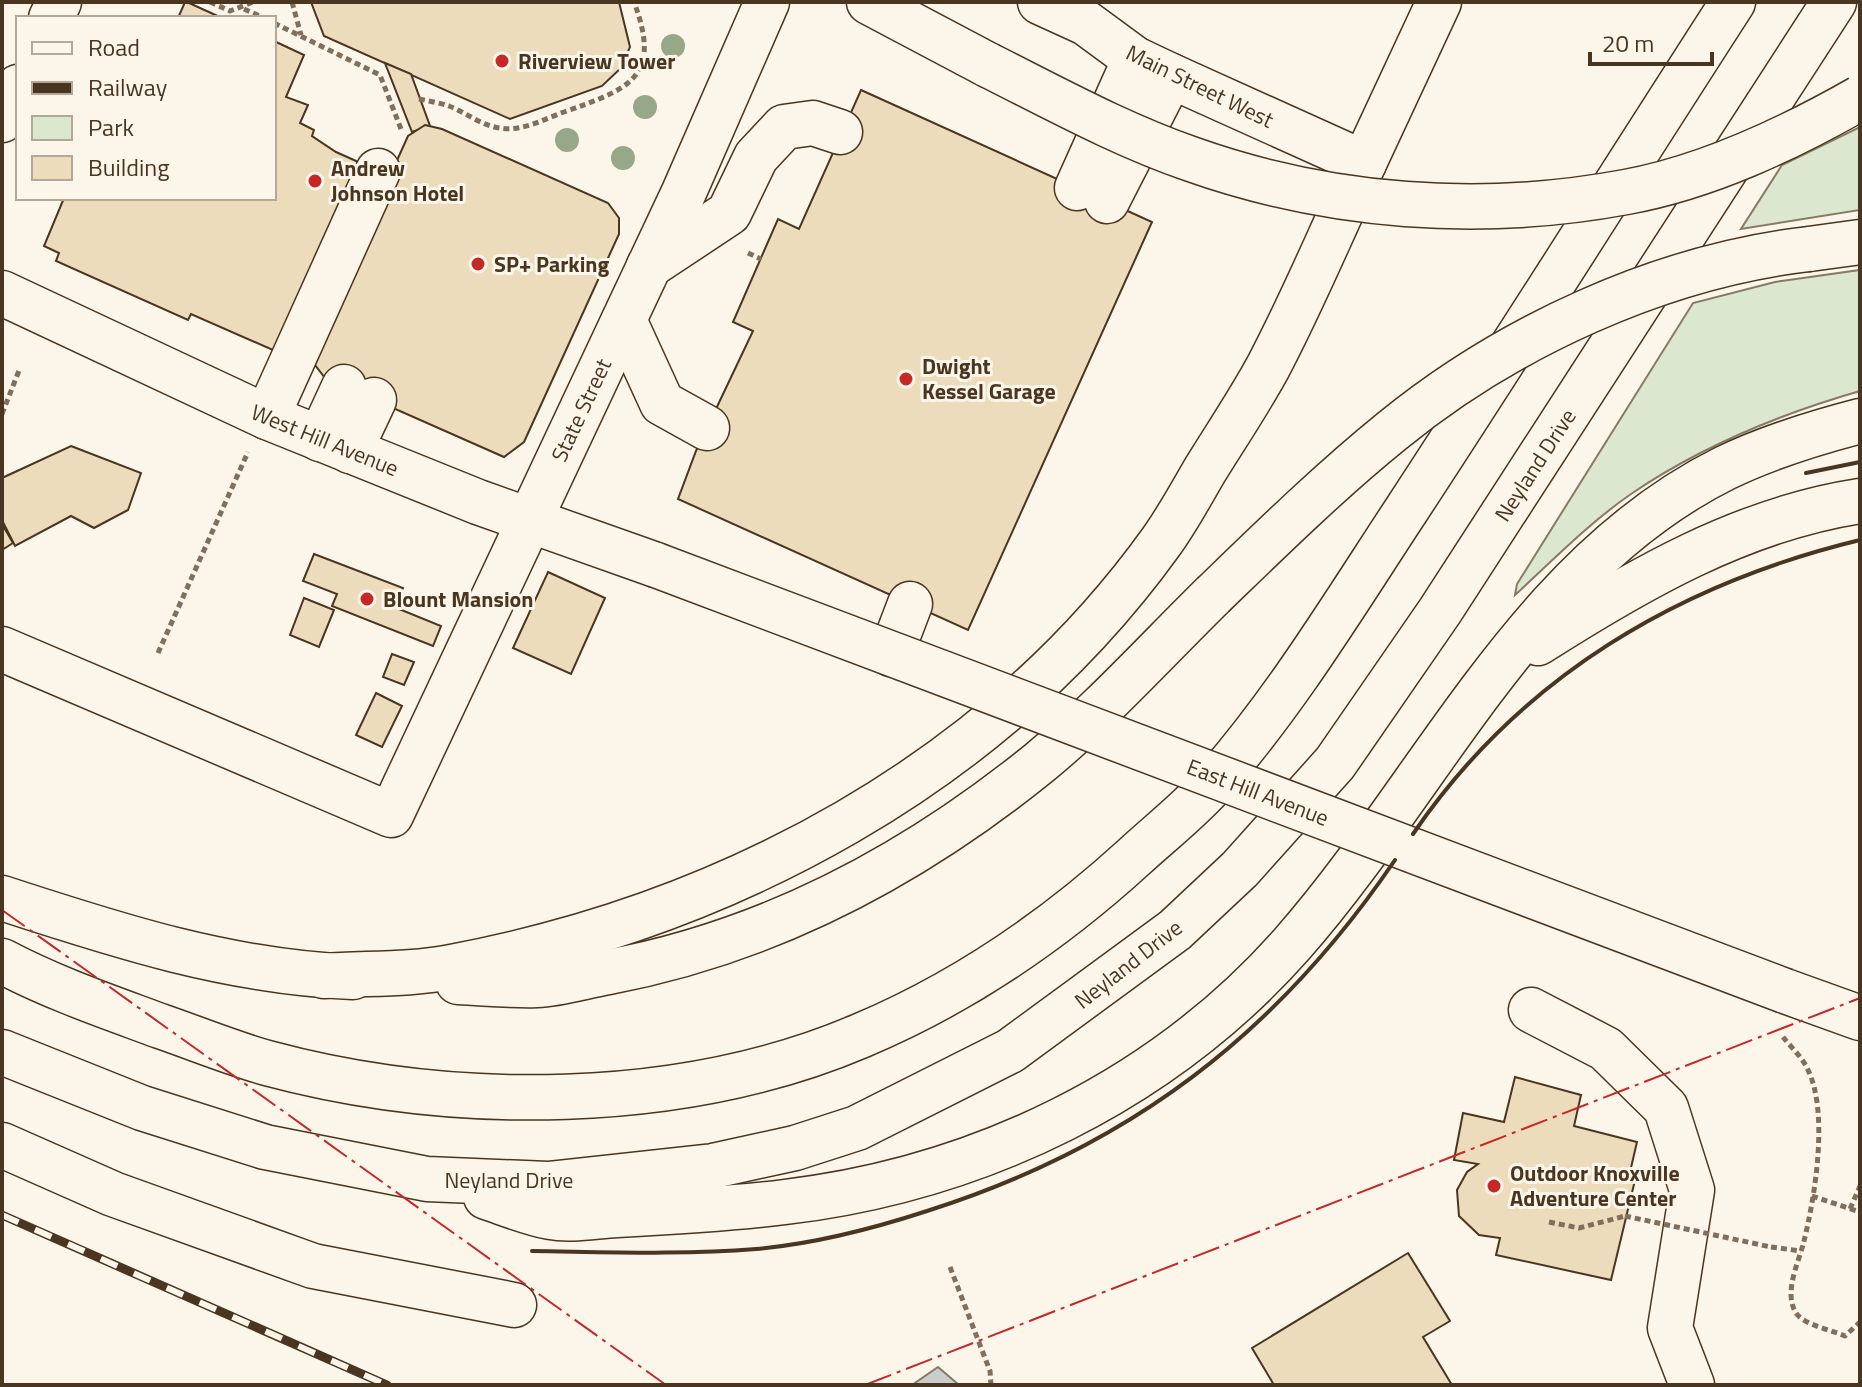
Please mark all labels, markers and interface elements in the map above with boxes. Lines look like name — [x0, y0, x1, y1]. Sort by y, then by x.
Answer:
legend — [16, 16, 276, 200]
scale bar — [1590, 16, 1712, 66]
text: 20 m — [1602, 25, 1654, 61]
text: Road — [88, 29, 140, 65]
street label: Main Street West — [1120, 36, 1280, 137]
place label: Riverview Tower — [518, 44, 675, 78]
marker: Riverview Tower — [493, 52, 511, 70]
text: Railway — [88, 69, 168, 105]
text: Park — [88, 109, 134, 145]
text: Building — [88, 149, 170, 185]
place label: Andrew Johnson Hotel — [331, 151, 464, 210]
marker: Andrew Johnson Hotel — [306, 172, 324, 190]
place label: SP+ Parking — [494, 247, 610, 281]
marker: SP+ Parking — [469, 255, 487, 273]
place label: Dwight Kessel Garage — [922, 349, 1056, 408]
street label: State Street — [542, 352, 620, 467]
marker: Dwight Kessel Garage — [897, 370, 915, 388]
street label: West Hill Avenue — [246, 395, 404, 485]
street label: Neyland Drive — [1486, 402, 1584, 528]
place label: Blount Mansion — [383, 582, 533, 616]
marker: Blount Mansion — [358, 590, 376, 608]
street label: East Hill Avenue — [1182, 749, 1334, 835]
street label: Neyland Drive — [1067, 911, 1189, 1017]
place label: Outdoor Knoxville Adventure Center — [1510, 1156, 1680, 1215]
street label: Neyland Drive — [445, 1163, 573, 1197]
marker: Outdoor Knoxville Adventure Center — [1485, 1177, 1503, 1195]

